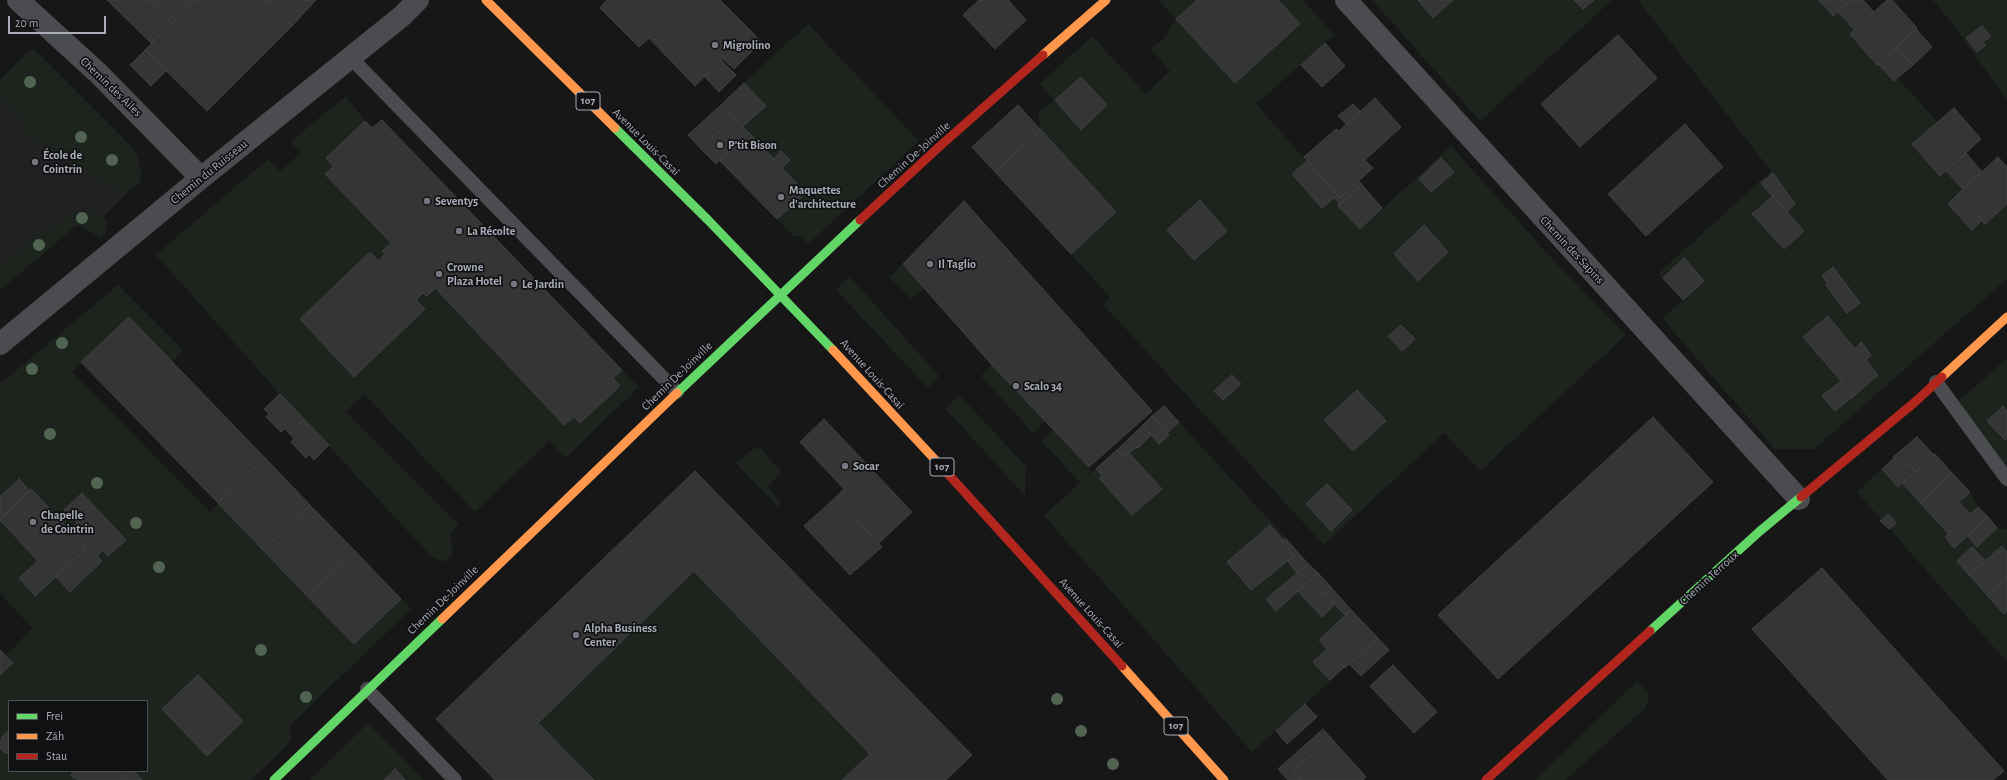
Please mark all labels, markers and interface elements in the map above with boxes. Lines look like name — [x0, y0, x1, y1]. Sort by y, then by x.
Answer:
scale bar — [10, 8, 108, 34]
text: 20 m — [15, 17, 38, 29]
place label: Migrolino — [723, 38, 770, 52]
marker: Migrolino — [710, 40, 720, 50]
street label: Chemin des Ailes — [77, 54, 145, 120]
road number: 107 — [576, 92, 600, 110]
street label: Avenue Louis-Casaï — [609, 105, 683, 179]
street label: Chemin De-Joinville — [875, 119, 953, 191]
street label: Chemin du Ruisseau — [168, 137, 250, 207]
place label: P'tit Bison — [728, 138, 777, 152]
marker: P'tit Bison — [715, 140, 725, 150]
place label: École de Cointrin — [43, 148, 82, 176]
marker: École de Cointrin — [30, 157, 40, 167]
place label: Maquettes d'architecture — [789, 183, 856, 211]
marker: Maquettes d'architecture — [776, 192, 786, 202]
place label: Seventy5 — [435, 194, 478, 208]
marker: Seventy5 — [422, 196, 432, 206]
street label: Chemin des Sapins — [1537, 213, 1607, 287]
place label: La Récolte — [467, 224, 515, 238]
marker: La Récolte — [454, 226, 464, 236]
place label: Il Taglio — [938, 257, 976, 271]
marker: Il Taglio — [925, 259, 935, 269]
place label: Crowne Plaza Hotel — [447, 260, 502, 288]
marker: Crowne Plaza Hotel — [434, 269, 444, 279]
place label: Le Jardin — [522, 277, 564, 291]
marker: Le Jardin — [509, 279, 519, 289]
street label: Avenue Louis-Casaï — [837, 336, 907, 412]
street label: Chemin De-Joinville — [639, 339, 715, 413]
place label: Scalo 34 — [1024, 379, 1062, 393]
marker: Scalo 34 — [1011, 381, 1021, 391]
road number: 107 — [930, 458, 954, 476]
place label: Socar — [853, 459, 879, 473]
marker: Socar — [840, 461, 850, 471]
place label: Chapelle de Cointrin — [41, 508, 94, 536]
marker: Chapelle de Cointrin — [28, 517, 38, 527]
street label: Chemin Terroux — [1677, 548, 1741, 608]
street label: Chemin De-Joinville — [405, 563, 481, 637]
street label: Avenue Louis-Casaï — [1056, 575, 1126, 651]
place label: Alpha Business Center — [584, 621, 657, 649]
marker: Alpha Business Center — [571, 630, 581, 640]
legend — [8, 700, 148, 772]
text: Frei — [46, 710, 63, 722]
road number: 107 — [1164, 717, 1188, 735]
text: Zäh — [46, 730, 64, 742]
text: Stau — [46, 750, 67, 762]

